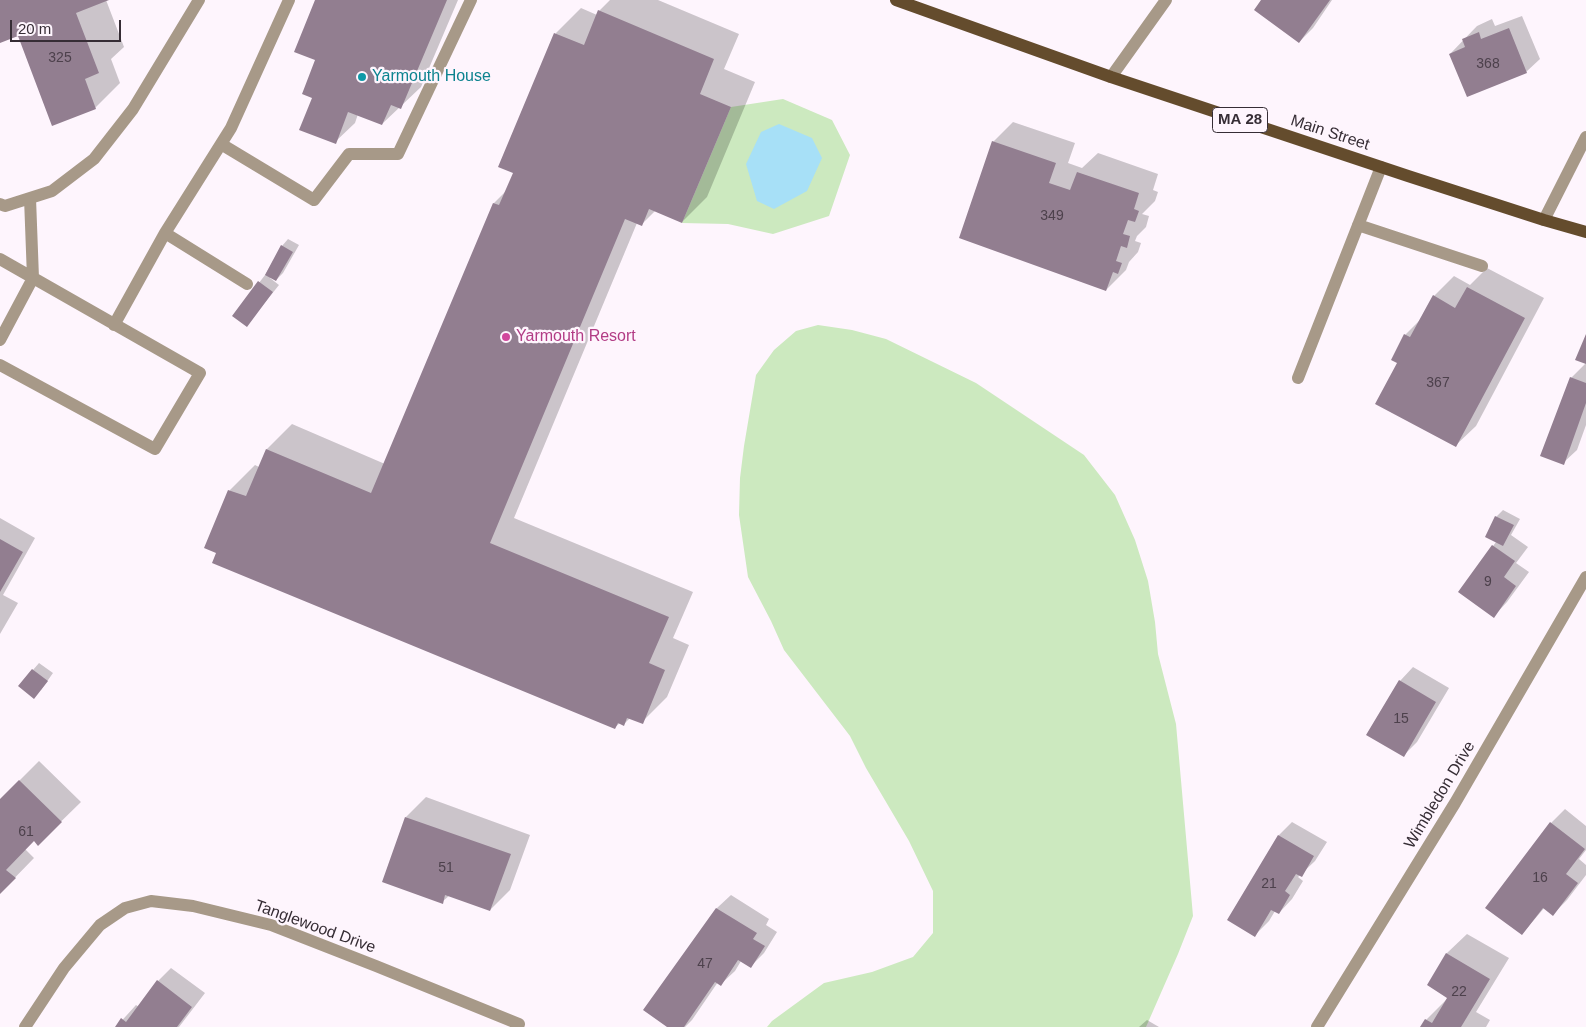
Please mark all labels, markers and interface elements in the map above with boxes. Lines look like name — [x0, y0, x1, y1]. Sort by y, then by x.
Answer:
scale bar — [12, 10, 124, 42]
text: 20 m — [18, 20, 51, 37]
house number: 325 — [48, 50, 72, 66]
house number: 368 — [1476, 56, 1500, 72]
place label: Yarmouth House — [372, 67, 491, 87]
marker: Yarmouth House — [356, 71, 368, 83]
road number: MA 28 — [1212, 108, 1268, 132]
street label: Main Street — [1288, 111, 1372, 155]
house number: 349 — [1040, 208, 1064, 224]
place label: Yarmouth Resort — [516, 327, 636, 347]
marker: Yarmouth Resort — [500, 331, 512, 343]
house number: 367 — [1426, 375, 1450, 391]
house number: 9 — [1484, 574, 1492, 590]
house number: 15 — [1393, 711, 1409, 727]
street label: Wimbledon Drive — [1400, 738, 1480, 852]
house number: 61 — [18, 824, 34, 840]
house number: 51 — [438, 860, 454, 876]
house number: 16 — [1532, 870, 1548, 886]
house number: 21 — [1261, 876, 1277, 892]
street label: Tanglewood Drive — [252, 896, 378, 958]
house number: 47 — [697, 956, 713, 972]
house number: 22 — [1451, 984, 1467, 1000]

